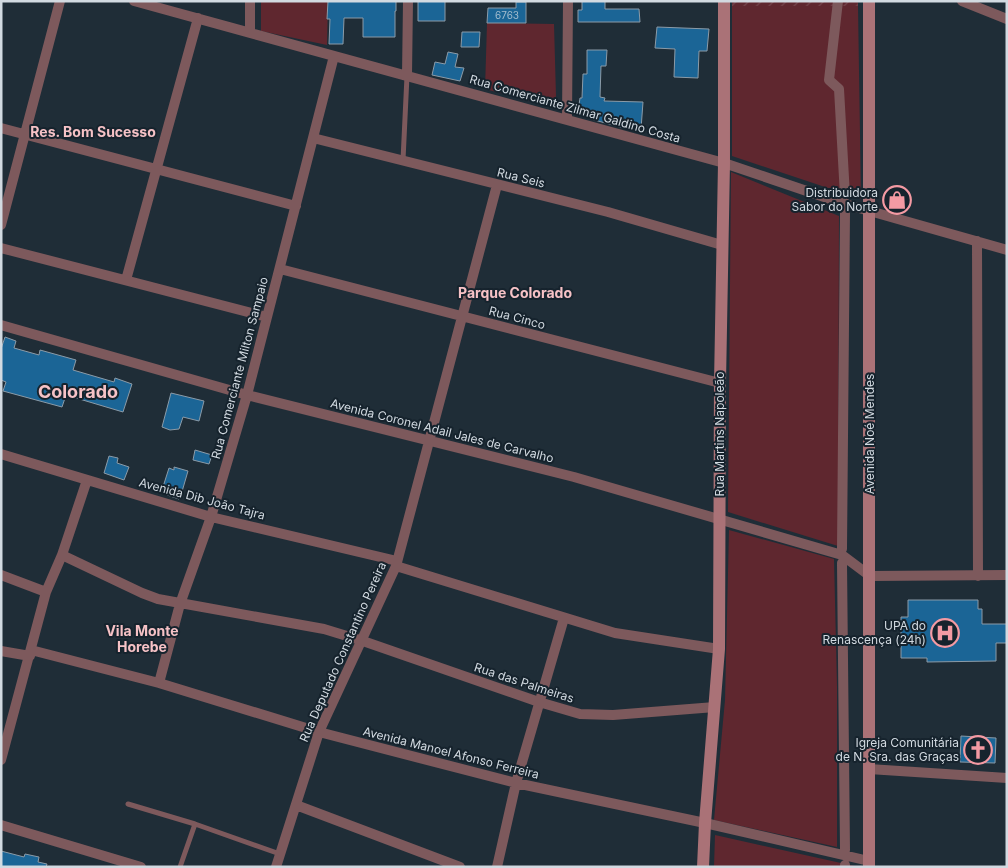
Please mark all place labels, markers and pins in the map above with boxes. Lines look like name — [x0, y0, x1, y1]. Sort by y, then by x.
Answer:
place label: Distribuidora Sabor do Norte — [791, 185, 878, 214]
shop icon: Distribuidora Sabor do Norte — [882, 185, 912, 215]
place label: UPA do Renascença (24h) — [823, 618, 926, 647]
hospital icon: UPA do Renascença (24h) — [930, 618, 960, 648]
place label: Igreja Comunitária de N. Sra. das Graças — [836, 735, 959, 764]
church icon: Igreja Comunitária de N. Sra. das Graças — [963, 735, 993, 765]

